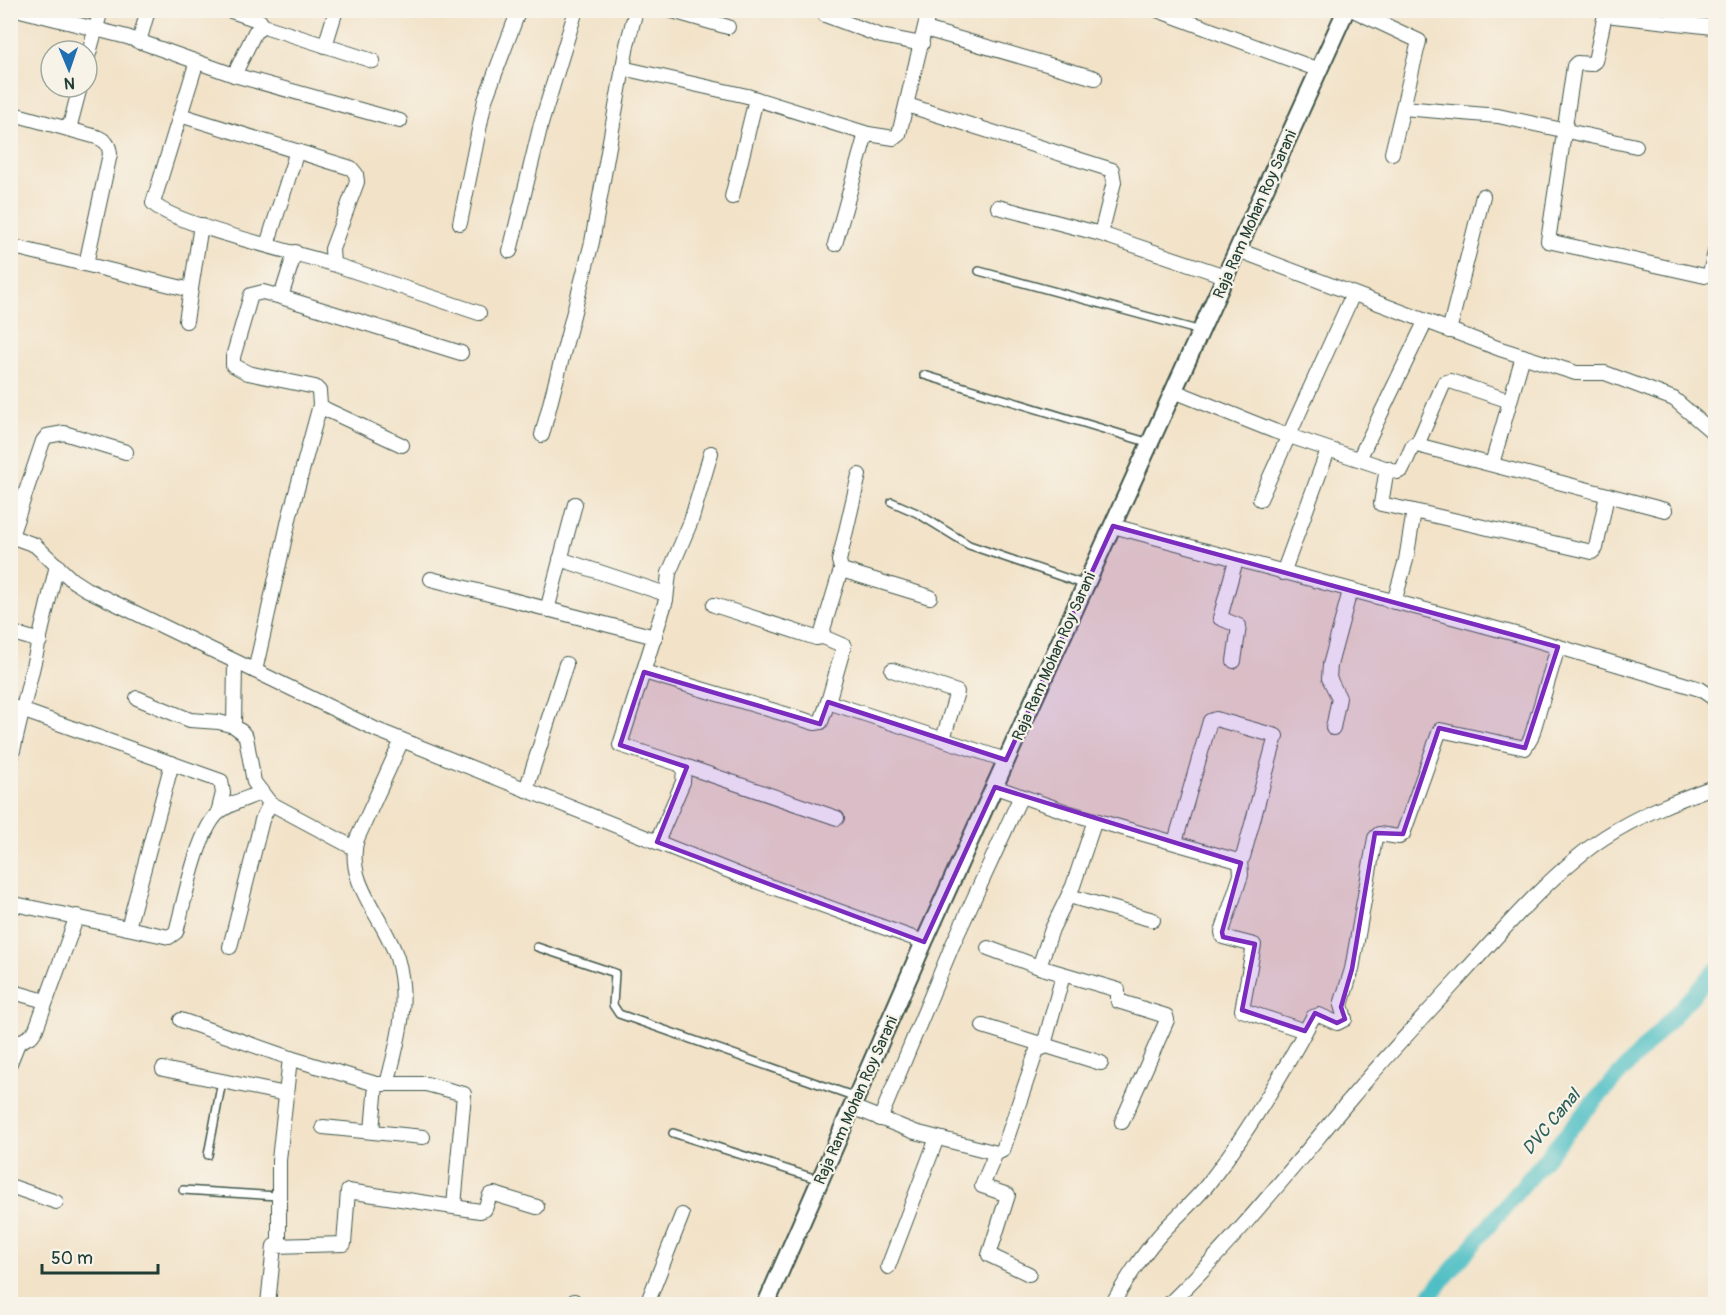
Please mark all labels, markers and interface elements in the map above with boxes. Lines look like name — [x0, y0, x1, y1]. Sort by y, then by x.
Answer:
north arrow — [39, 39, 99, 99]
text: N — [64, 73, 75, 93]
street label: Raja Ram Mohan Roy Sarani — [1209, 127, 1301, 302]
street label: Raja Ram Mohan Roy Sarani — [1008, 569, 1100, 744]
street label: Raja Ram Mohan Roy Sarani — [810, 1013, 902, 1188]
water label: DVC Canal — [1517, 1083, 1587, 1160]
scale bar — [42, 1237, 158, 1275]
text: 50 m — [51, 1247, 93, 1270]

